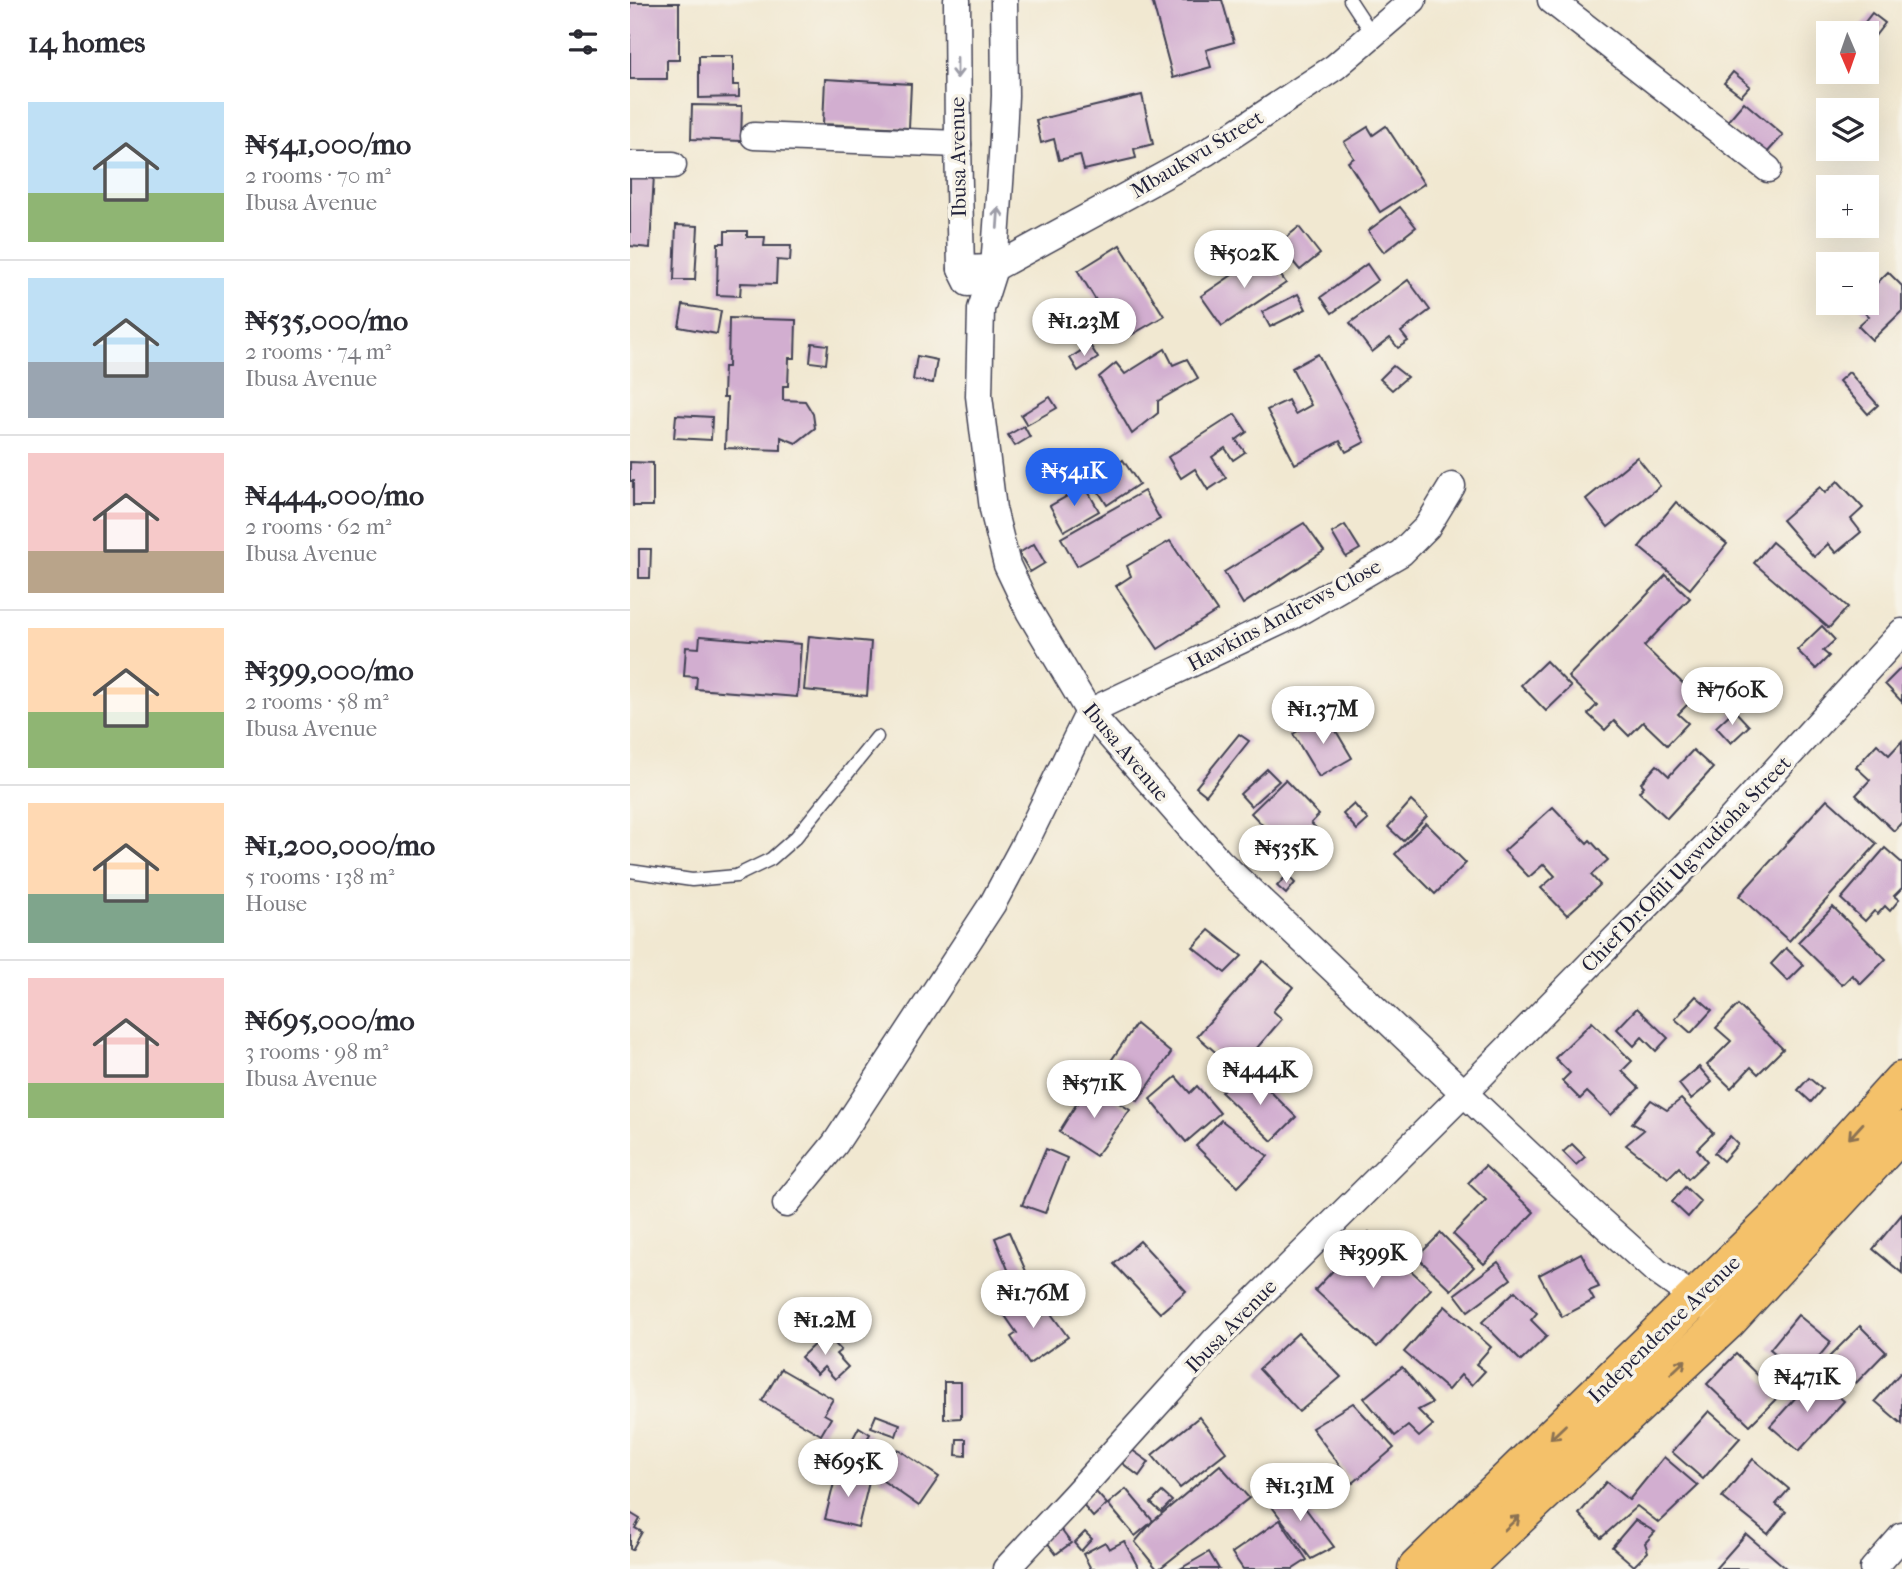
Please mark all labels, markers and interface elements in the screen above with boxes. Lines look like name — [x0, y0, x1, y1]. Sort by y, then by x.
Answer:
north arrow — [1816, 21, 1880, 84]
map controls — [1816, 21, 1879, 315]
icon: filters — [564, 23, 602, 61]
text: 14 homes — [28, 25, 145, 60]
one-way arrow — [950, 56, 964, 79]
street label: Ibusa Avenue — [945, 96, 971, 218]
button: layers — [1816, 98, 1879, 161]
street label: Mbaukwu Street — [1127, 105, 1268, 203]
text: ₦541,000/mo — [245, 127, 411, 162]
icon: home — [84, 130, 168, 214]
text: 2 rooms · 70 m² — [245, 162, 391, 189]
button: + — [1816, 175, 1879, 238]
text: Ibusa Avenue — [245, 189, 377, 216]
one-way arrow — [991, 207, 1004, 230]
pin: ₦502K — [1195, 230, 1293, 290]
text: ₦502K — [1210, 239, 1278, 266]
button: − — [1816, 252, 1879, 315]
pin: ₦1.23M — [1027, 298, 1141, 358]
text: ₦535,000/mo — [245, 303, 408, 338]
icon: home — [84, 306, 168, 390]
text: ₦1.23M — [1048, 307, 1120, 334]
text: 2 rooms · 74 m² — [245, 338, 391, 365]
text: Ibusa Avenue — [245, 365, 377, 392]
pin: ₦541K — [1025, 448, 1123, 508]
text: ₦541K — [1041, 457, 1107, 484]
text: ₦444,000/mo — [245, 478, 424, 513]
icon: home — [84, 481, 168, 565]
text: 2 rooms · 62 m² — [245, 513, 392, 540]
text: Ibusa Avenue — [245, 540, 377, 567]
street label: Hawkins Andrews Close — [1183, 554, 1385, 676]
text: ₦399,000/mo — [245, 653, 414, 688]
icon: home — [84, 656, 168, 740]
pin: ₦760K — [1683, 668, 1781, 727]
text: ₦760K — [1697, 676, 1767, 703]
pin: ₦1.37M — [1266, 686, 1380, 746]
text: 2 rooms · 58 m² — [245, 688, 389, 715]
text: ₦1.37M — [1288, 695, 1358, 722]
street label: Ibusa Avenue — [1078, 698, 1174, 806]
text: Ibusa Avenue — [245, 715, 377, 742]
street label: Chief Dr.Ofili Ugwudioha Street — [1576, 751, 1796, 977]
pin: ₦535K — [1237, 826, 1335, 885]
text: ₦1,200,000/mo — [245, 828, 435, 863]
icon: home — [84, 831, 168, 915]
text: ₦535K — [1255, 834, 1317, 861]
text: 5 rooms · 138 m² — [245, 863, 395, 890]
text: House — [245, 890, 307, 917]
text: ₦695,000/mo — [245, 1003, 415, 1038]
icon: home — [84, 1006, 168, 1090]
text: 3 rooms · 98 m² — [245, 1038, 389, 1065]
pin: ₦444K — [1211, 1048, 1309, 1107]
text: ₦444K — [1223, 1056, 1297, 1083]
pin: ₦571K — [1045, 1060, 1143, 1120]
text: Ibusa Avenue — [245, 1065, 377, 1092]
text: ₦571K — [1063, 1069, 1125, 1096]
one-way arrow — [1848, 1122, 1864, 1140]
pin: ₦399K — [1324, 1230, 1422, 1290]
text: ₦399K — [1340, 1239, 1406, 1266]
street label: Independence Avenue — [1583, 1250, 1745, 1408]
pin: ₦1.76M — [976, 1270, 1090, 1330]
street label: Ibusa Avenue — [1180, 1274, 1282, 1378]
text: ₦1.76M — [997, 1279, 1069, 1306]
pin: ₦1.2M — [776, 1298, 874, 1357]
text: ₦1.2M — [794, 1306, 856, 1333]
pin: ₦471K — [1758, 1354, 1856, 1414]
one-way arrow — [1669, 1359, 1686, 1376]
text: ₦471K — [1774, 1363, 1840, 1390]
one-way arrow — [1550, 1423, 1567, 1440]
pin: ₦695K — [799, 1440, 897, 1499]
text: ₦695K — [814, 1448, 882, 1475]
pin: ₦1.31M — [1243, 1464, 1357, 1523]
text: ₦1.31M — [1266, 1472, 1334, 1499]
one-way arrow — [1503, 1514, 1520, 1531]

